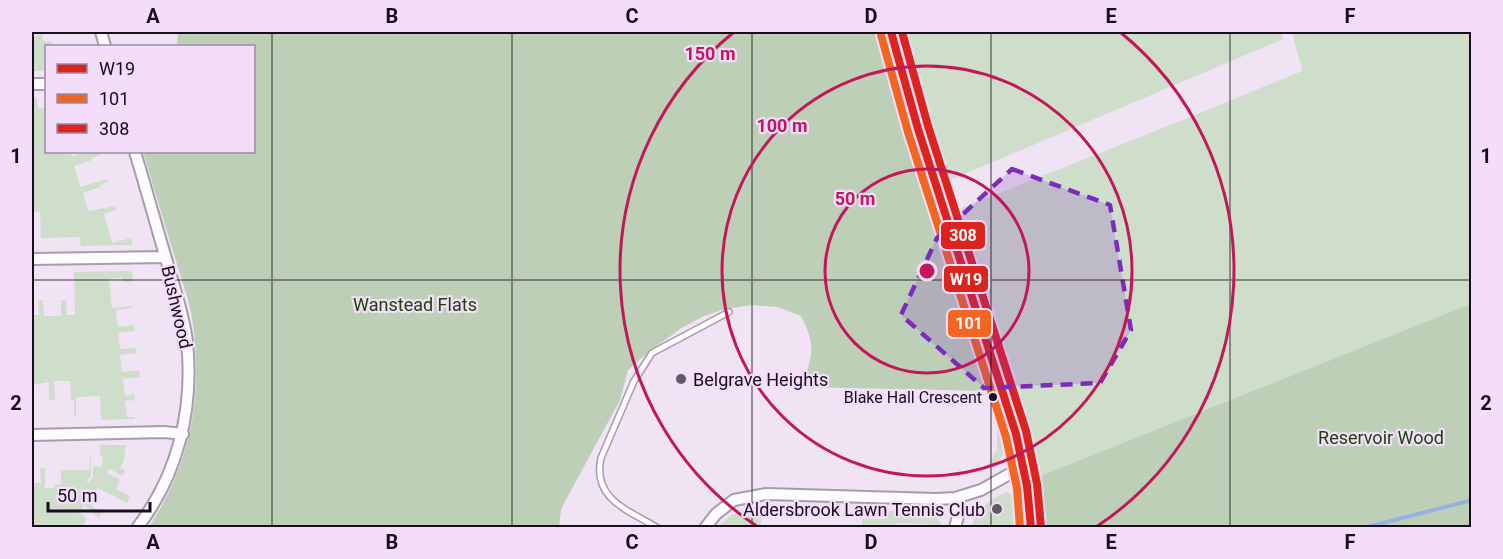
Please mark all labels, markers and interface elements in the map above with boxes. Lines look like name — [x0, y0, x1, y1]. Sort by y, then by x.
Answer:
text: A — [146, 4, 160, 28]
text: B — [386, 4, 398, 28]
text: C — [625, 4, 639, 28]
text: D — [865, 4, 878, 28]
text: E — [1105, 4, 1117, 28]
text: F — [1345, 4, 1356, 28]
text: 150 m — [684, 43, 736, 64]
legend — [45, 45, 255, 153]
text: W19 — [99, 58, 135, 79]
text: 101 — [99, 88, 129, 109]
text: 100 m — [756, 115, 808, 136]
text: 308 — [99, 118, 129, 139]
text: 1 — [10, 144, 22, 168]
text: 1 — [1480, 144, 1492, 168]
text: 50 m — [835, 188, 875, 209]
line badge: 308 — [940, 221, 986, 250]
text: 308 — [949, 226, 977, 245]
centre of rings — [917, 261, 937, 281]
street label: Bushwood — [157, 263, 197, 351]
line badge: W19 — [943, 265, 989, 293]
text: W19 — [950, 270, 982, 289]
park label: Wanstead Flats — [353, 294, 477, 315]
line badge: 101 — [947, 309, 992, 338]
text: 101 — [955, 314, 983, 333]
place label: Belgrave Heights — [693, 369, 828, 390]
marker: Belgrave Heights — [674, 372, 688, 386]
place label: Blake Hall Crescent — [844, 388, 982, 407]
text: 2 — [10, 391, 22, 415]
marker: Blake Hall Crescent — [987, 391, 999, 403]
text: 2 — [1480, 391, 1492, 415]
park label: Reservoir Wood — [1318, 427, 1444, 448]
scale bar — [48, 475, 150, 513]
text: 50 m — [57, 485, 97, 506]
place label: Aldersbrook Lawn Tennis Club — [743, 499, 985, 520]
marker: Aldersbrook Lawn Tennis Club — [990, 502, 1004, 516]
text: A — [146, 530, 160, 554]
text: B — [386, 530, 398, 554]
text: C — [625, 530, 639, 554]
text: D — [865, 530, 878, 554]
text: E — [1105, 530, 1117, 554]
text: F — [1345, 530, 1356, 554]

